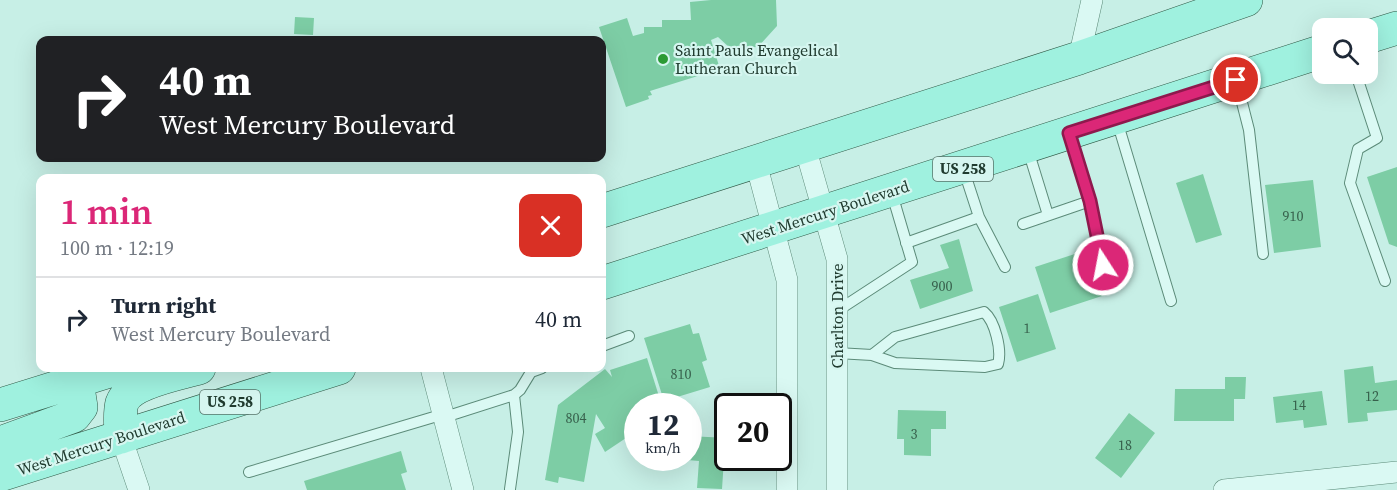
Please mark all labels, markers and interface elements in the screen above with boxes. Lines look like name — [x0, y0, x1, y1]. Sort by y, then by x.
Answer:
map controls — [1312, 18, 1378, 84]
button: search — [1312, 18, 1378, 84]
place label: Saint Pauls Evangelical Lutheran Church — [675, 39, 838, 79]
text: 40 m — [159, 51, 252, 109]
marker: Saint Pauls Evangelical Lutheran Church — [656, 52, 670, 66]
pin — [1210, 54, 1261, 105]
icon: right — [60, 60, 138, 138]
icon: arrive — [1219, 63, 1252, 96]
text: West Mercury Boulevard — [159, 106, 455, 143]
road number: US 258 — [933, 157, 993, 181]
street label: West Mercury Boulevard — [738, 174, 912, 250]
text: 1 min — [60, 187, 152, 236]
button: close — [519, 194, 582, 257]
house number: 910 — [1283, 206, 1304, 226]
position arrow — [1071, 233, 1135, 297]
text: 100 m · 12:19 — [60, 234, 174, 262]
street label: Charlton Drive — [826, 263, 848, 369]
house number: 900 — [932, 276, 953, 296]
text: Turn right — [111, 290, 216, 320]
icon: right — [60, 303, 93, 336]
text: 40 m — [535, 304, 582, 334]
house number: 1 — [1024, 318, 1031, 338]
text: West Mercury Boulevard — [111, 320, 330, 348]
house number: 810 — [671, 364, 692, 384]
house number: 12 — [1365, 386, 1379, 406]
road number: US 258 — [200, 390, 260, 414]
speed limit sign: 20 — [714, 393, 792, 471]
house number: 14 — [1292, 395, 1306, 415]
text: 12 — [647, 404, 679, 445]
street label: West Mercury Boulevard — [14, 405, 188, 481]
house number: 804 — [566, 408, 587, 428]
house number: 3 — [911, 424, 918, 444]
house number: 18 — [1118, 435, 1132, 455]
text: km/h — [645, 437, 681, 458]

